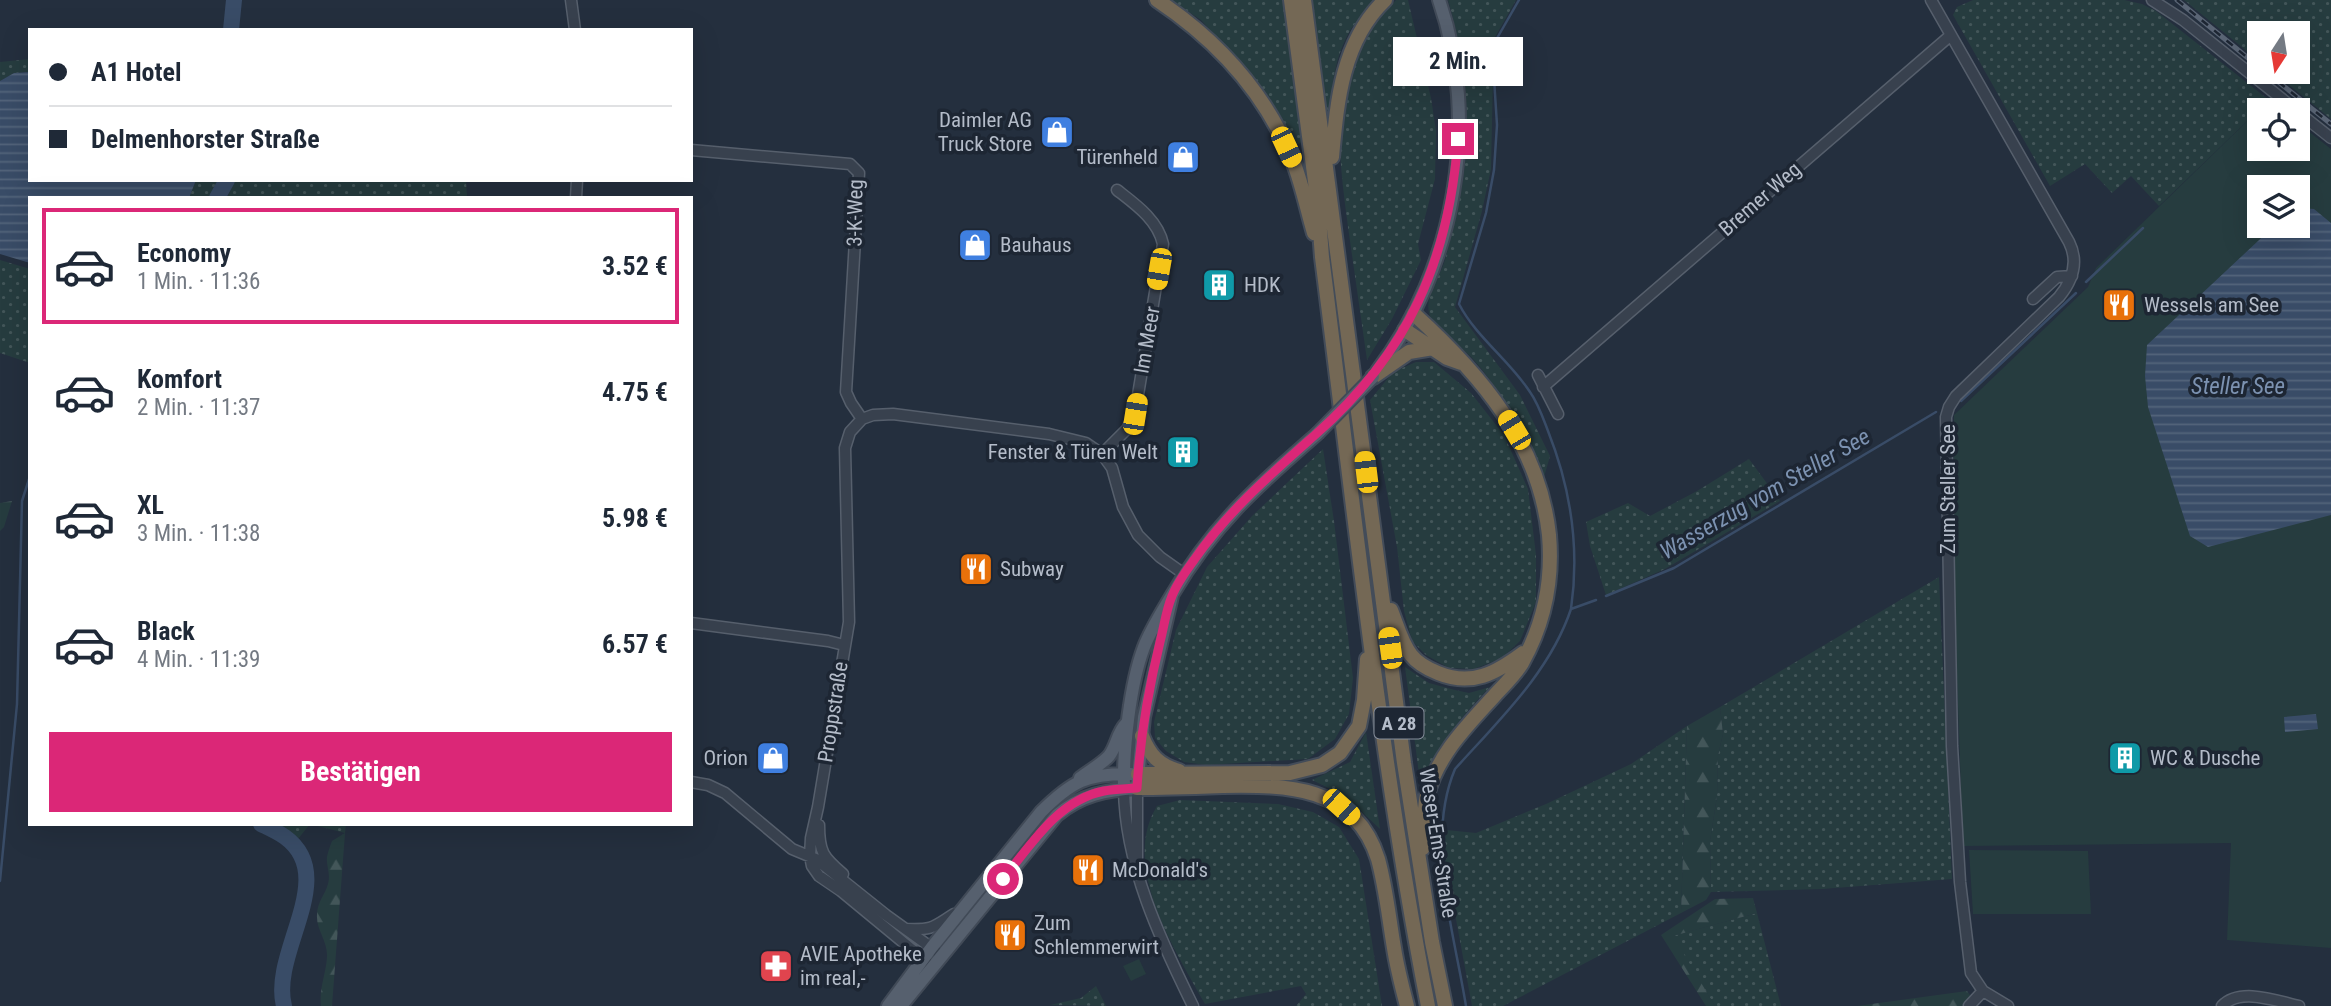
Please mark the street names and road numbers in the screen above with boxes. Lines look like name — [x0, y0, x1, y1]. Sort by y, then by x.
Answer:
street label: Bremer Weg — [1714, 157, 1806, 241]
street label: 3-K-Weg — [842, 179, 868, 247]
street label: Im Meer — [1129, 305, 1165, 375]
street label: Zum Steller See — [1936, 424, 1960, 554]
street label: Proppstraße — [813, 660, 853, 764]
road number: A 28 — [1374, 708, 1424, 738]
street label: Weser-Ems-Straße — [1414, 766, 1462, 920]

